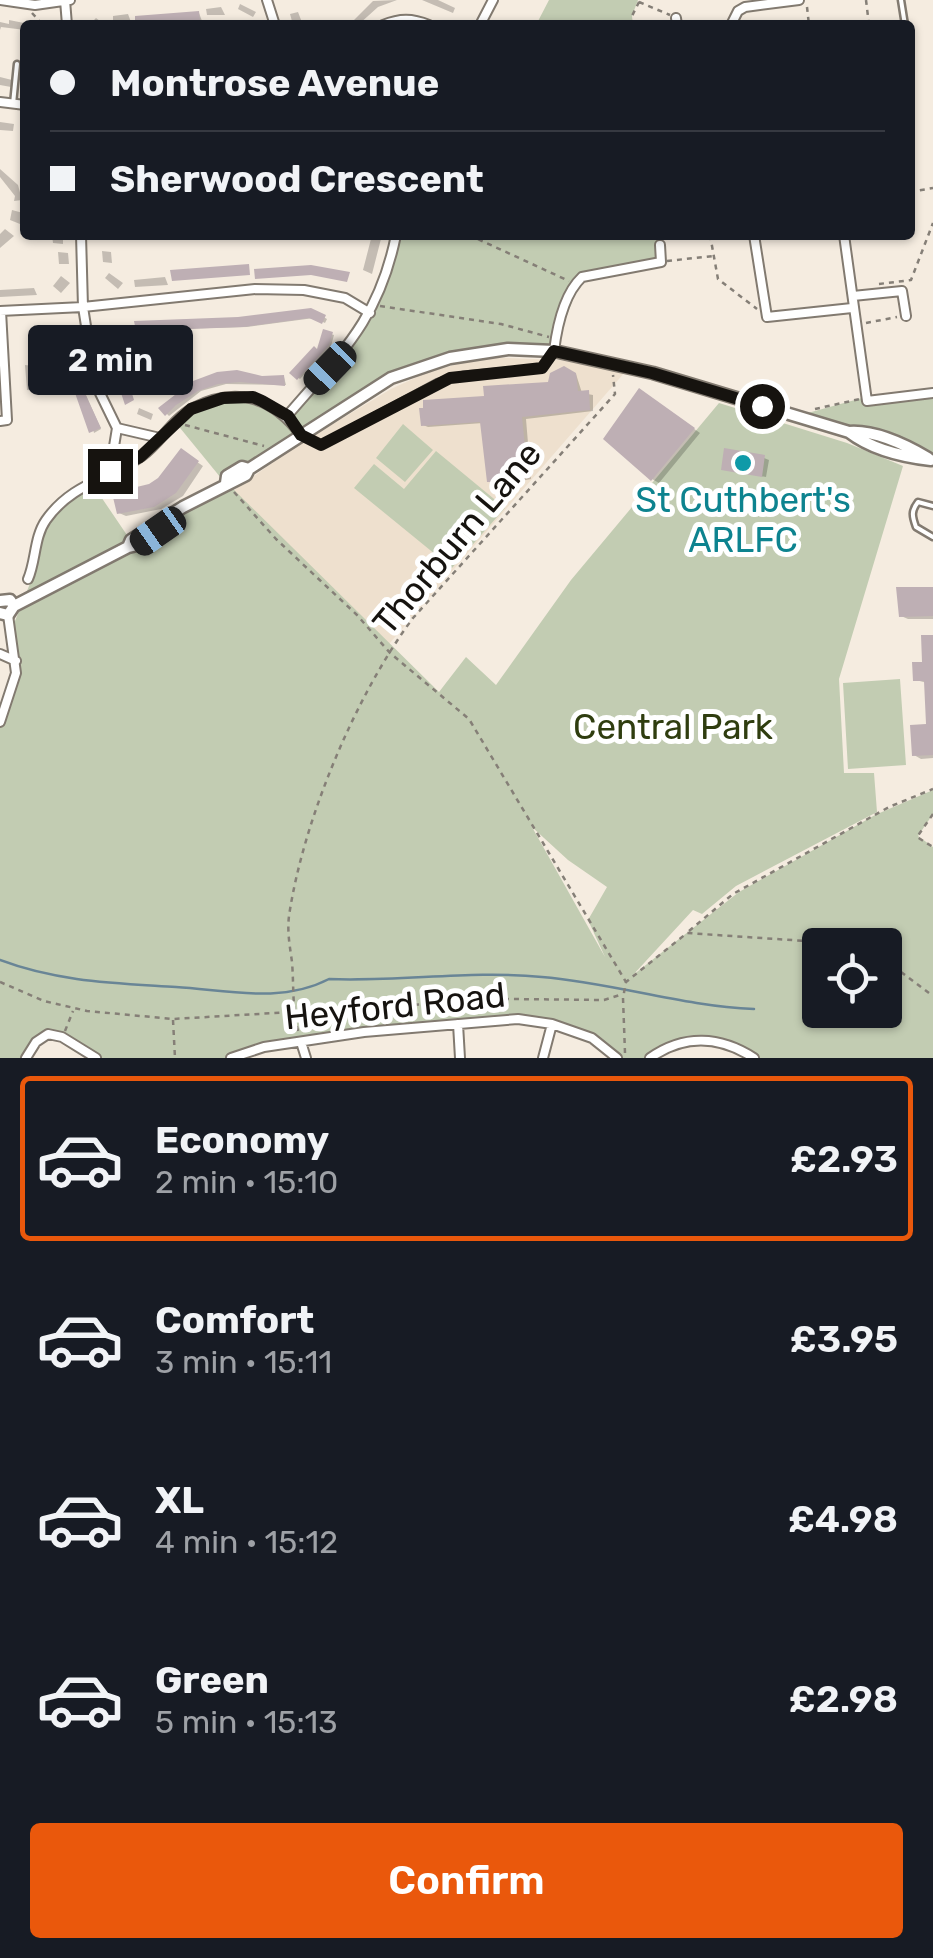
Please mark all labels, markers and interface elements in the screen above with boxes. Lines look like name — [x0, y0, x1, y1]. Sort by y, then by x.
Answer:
text: Montrose Avenue — [110, 60, 439, 106]
text: Sherwood Crescent — [110, 156, 484, 202]
callout: 2 min — [28, 326, 192, 396]
car — [298, 336, 362, 400]
text: 2 min — [68, 341, 153, 379]
route start — [740, 384, 785, 429]
street label: Thorburn Lane — [364, 433, 550, 643]
route end — [88, 449, 133, 494]
marker: St Cuthbert's ARLFC — [732, 452, 754, 474]
place label: St Cuthbert's ARLFC — [635, 479, 851, 561]
car — [125, 502, 191, 560]
park label: Central Park — [573, 706, 773, 748]
map controls — [802, 928, 902, 1028]
button: locate — [802, 928, 902, 1028]
street label: Heyford Road — [283, 974, 507, 1038]
icon: car — [35, 1114, 125, 1204]
text: Economy — [155, 1117, 329, 1163]
text: £2.93 — [790, 1136, 898, 1182]
text: 2 min · 15:10 — [155, 1163, 338, 1201]
icon: car — [35, 1294, 125, 1384]
text: Comfort — [155, 1297, 314, 1343]
text: £3.95 — [790, 1316, 898, 1362]
text: 3 min · 15:11 — [155, 1343, 332, 1381]
icon: car — [35, 1474, 125, 1564]
text: XL — [155, 1477, 204, 1523]
text: £4.98 — [788, 1496, 898, 1542]
text: 4 min · 15:12 — [155, 1523, 338, 1561]
icon: car — [35, 1654, 125, 1744]
text: Green — [155, 1657, 269, 1703]
text: £2.98 — [789, 1676, 898, 1722]
text: 5 min · 15:13 — [155, 1703, 338, 1741]
button: Confirm — [30, 1823, 903, 1938]

